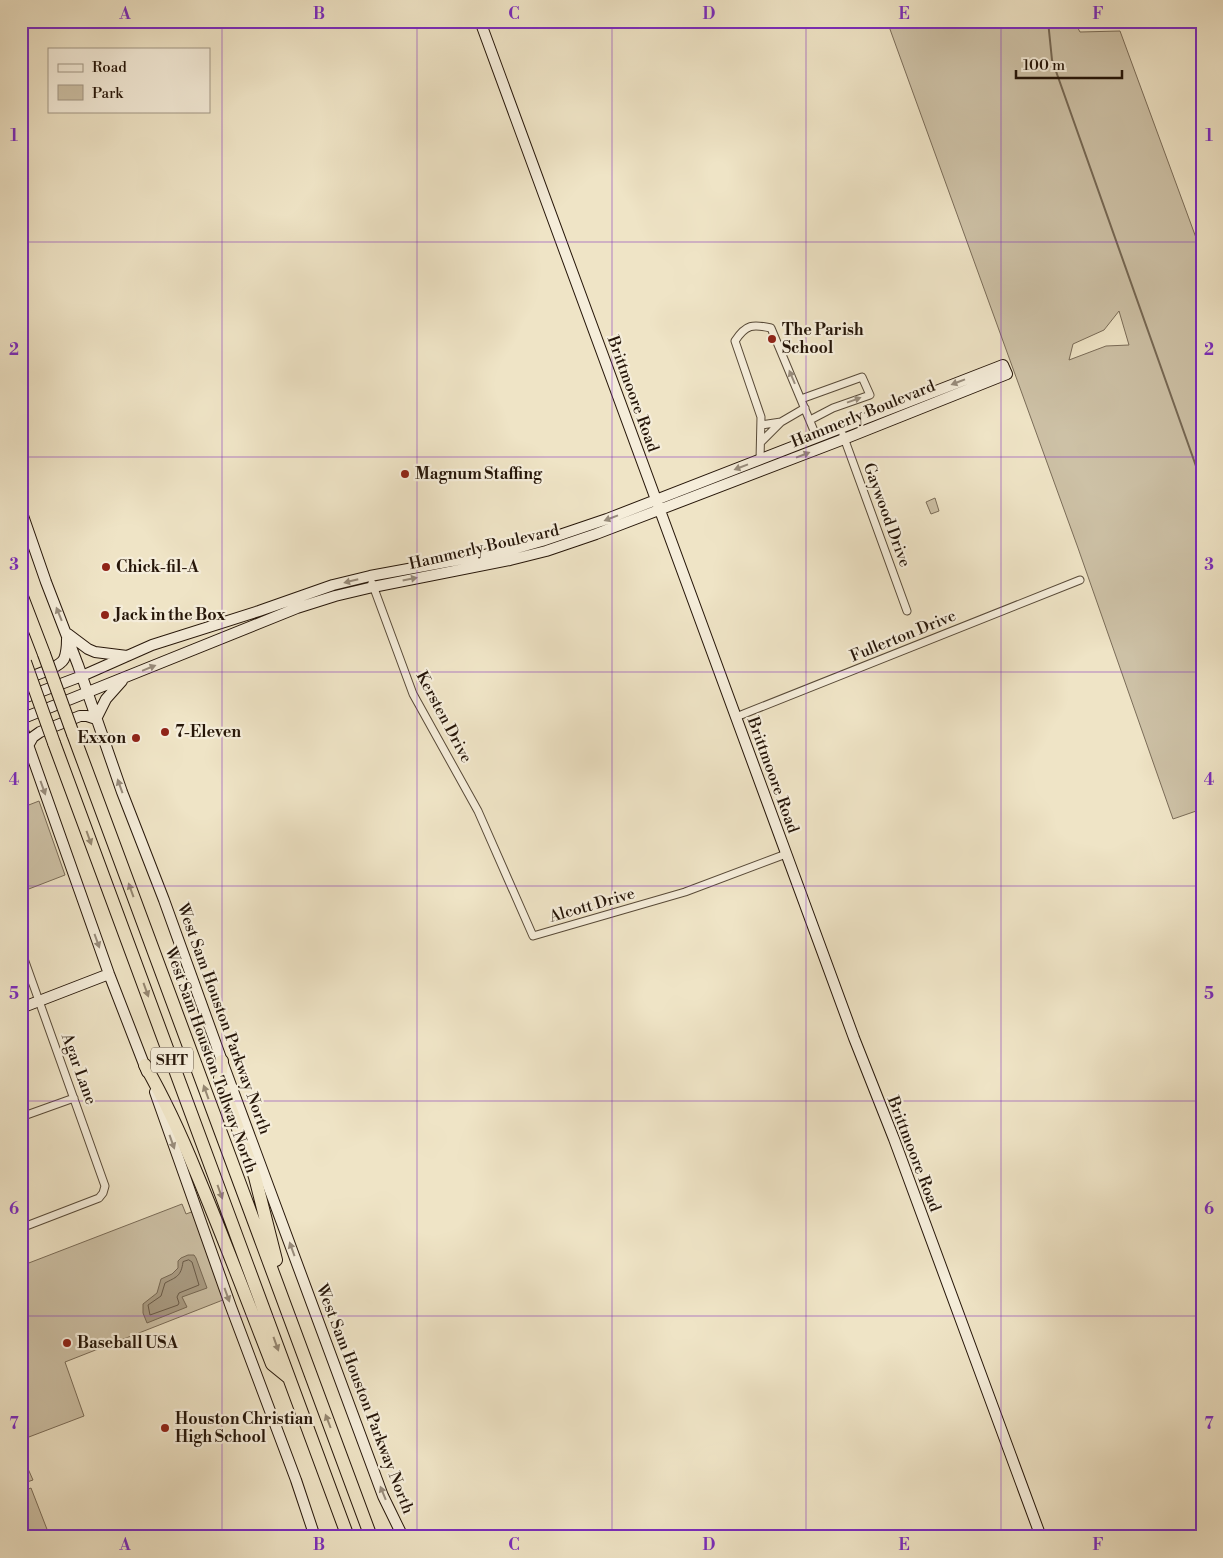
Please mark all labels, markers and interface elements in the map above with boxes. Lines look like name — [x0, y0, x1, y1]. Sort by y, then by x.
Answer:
text: A — [118, 4, 131, 24]
text: B — [313, 4, 325, 24]
text: C — [508, 4, 520, 24]
text: D — [703, 4, 716, 24]
text: E — [898, 4, 910, 24]
text: F — [1092, 4, 1104, 24]
legend — [48, 48, 210, 112]
scale bar — [1016, 48, 1122, 80]
text: 100 m — [1023, 56, 1065, 75]
text: Road — [92, 58, 127, 77]
text: Park — [92, 84, 124, 103]
text: 1 — [10, 126, 18, 146]
text: 1 — [1205, 126, 1213, 146]
place label: The Parish School — [782, 320, 864, 358]
street label: Brittmoore Road — [602, 332, 663, 455]
marker: The Parish School — [766, 333, 778, 345]
text: 2 — [9, 340, 19, 360]
text: 2 — [1204, 340, 1214, 360]
one-way arrow — [787, 370, 795, 384]
street label: Hammerly Boulevard — [788, 376, 938, 452]
one-way arrow — [951, 379, 965, 387]
one-way arrow — [847, 396, 862, 403]
one-way arrow — [796, 450, 810, 458]
street label: Gaywood Drive — [859, 460, 915, 570]
place label: Magnum Staffing — [415, 464, 543, 484]
one-way arrow — [734, 464, 749, 471]
marker: Magnum Staffing — [399, 468, 411, 480]
one-way arrow — [603, 515, 618, 522]
street label: Hammerly Boulevard — [407, 520, 561, 574]
text: 3 — [9, 555, 19, 575]
text: 3 — [1204, 555, 1214, 575]
place label: Chick-fil-A — [116, 557, 199, 577]
marker: Chick-fil-A — [100, 561, 112, 573]
one-way arrow — [402, 575, 418, 583]
one-way arrow — [344, 577, 359, 585]
place label: Jack in the Box — [113, 605, 226, 625]
one-way arrow — [55, 606, 63, 621]
street label: Fullerton Drive — [847, 606, 959, 666]
marker: Jack in the Box — [99, 609, 111, 621]
one-way arrow — [142, 664, 157, 672]
street label: Kersten Drive — [411, 668, 477, 766]
street label: Brittmoore Road — [742, 713, 803, 836]
place label: 7-Eleven — [175, 722, 241, 742]
marker: 7-Eleven — [159, 726, 171, 738]
place label: Exxon — [77, 728, 126, 748]
marker: Exxon — [130, 732, 142, 744]
text: 4 — [9, 770, 20, 790]
text: 4 — [1204, 770, 1215, 790]
one-way arrow — [116, 778, 124, 793]
one-way arrow — [40, 780, 47, 795]
one-way arrow — [86, 830, 93, 845]
one-way arrow — [127, 883, 134, 898]
street label: Alcott Drive — [546, 883, 637, 927]
street label: West Sam Houston Parkway North — [172, 900, 275, 1138]
one-way arrow — [94, 933, 101, 948]
street label: West Sam Houston Tollway North — [160, 943, 262, 1176]
one-way arrow — [142, 983, 150, 998]
text: 5 — [9, 984, 19, 1004]
text: 5 — [1204, 984, 1214, 1004]
street label: Agar Lane — [57, 1030, 101, 1107]
road number: SHT — [151, 1048, 193, 1072]
one-way arrow — [202, 1084, 210, 1099]
street label: Brittmoore Road — [882, 1092, 945, 1215]
one-way arrow — [169, 1135, 177, 1150]
one-way arrow — [217, 1184, 224, 1199]
text: 6 — [9, 1199, 19, 1219]
text: 6 — [1204, 1199, 1214, 1219]
one-way arrow — [288, 1241, 296, 1256]
street label: West Sam Houston Parkway North — [311, 1280, 418, 1517]
one-way arrow — [223, 1288, 231, 1303]
place label: Baseball USA — [77, 1333, 178, 1353]
marker: Baseball USA — [61, 1337, 73, 1349]
one-way arrow — [272, 1337, 280, 1352]
place label: Houston Christian High School — [175, 1409, 313, 1447]
one-way arrow — [324, 1413, 332, 1428]
text: 7 — [9, 1414, 19, 1434]
text: 7 — [1204, 1414, 1214, 1434]
marker: Houston Christian High School — [159, 1422, 171, 1434]
one-way arrow — [378, 1485, 386, 1500]
text: A — [118, 1535, 131, 1555]
text: B — [313, 1535, 325, 1555]
text: C — [508, 1535, 520, 1555]
text: D — [703, 1535, 716, 1555]
text: E — [898, 1535, 910, 1555]
text: F — [1092, 1535, 1104, 1555]

